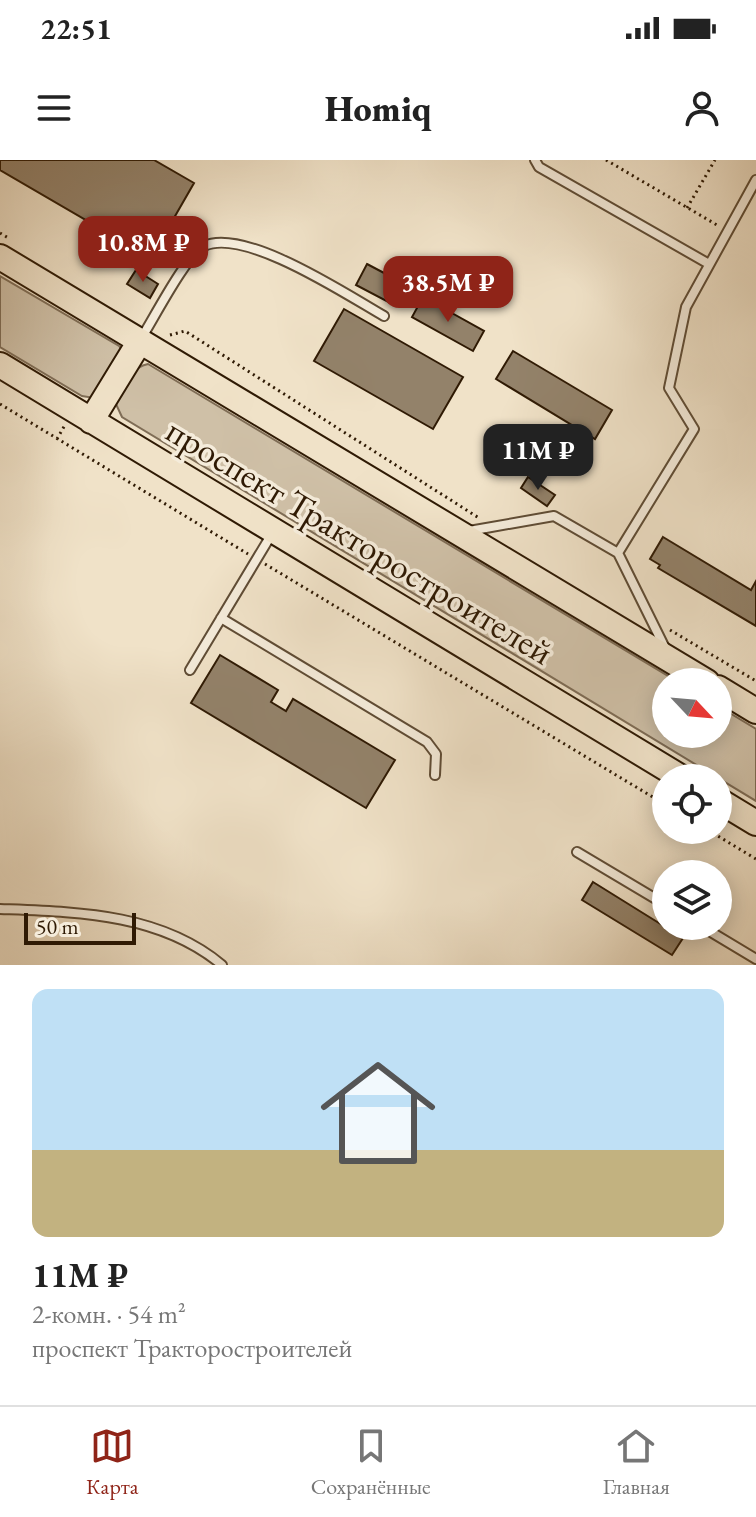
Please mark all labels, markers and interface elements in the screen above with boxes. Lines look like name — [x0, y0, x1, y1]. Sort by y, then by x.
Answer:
text: 22:51 — [40, 9, 112, 48]
text: Homiq — [325, 85, 431, 132]
icon: menu — [32, 86, 76, 130]
icon: person — [680, 86, 724, 130]
pin: 10.8M ₽ — [69, 216, 217, 284]
text: 10.8M ₽ — [96, 225, 190, 259]
pin: 38.5M ₽ — [374, 256, 522, 324]
text: 38.5M ₽ — [401, 265, 495, 299]
street label: проспект Тракторостроителей — [158, 407, 562, 675]
pin: 11M ₽ — [482, 424, 594, 492]
text: 11M ₽ — [501, 433, 575, 467]
north arrow — [652, 668, 732, 748]
map controls — [652, 668, 732, 940]
button: locate — [652, 764, 732, 844]
button: layers — [652, 860, 732, 940]
scale bar — [24, 909, 136, 945]
text: 50 m — [36, 912, 79, 941]
icon: home — [306, 1041, 450, 1185]
text: 11M ₽ — [32, 1253, 128, 1297]
text: 2-комн. · 54 m² — [32, 1297, 186, 1331]
text: проспект Тракторостроителей — [32, 1331, 352, 1365]
tab: Карта — [86, 1424, 139, 1501]
tab: Сохранённые — [311, 1424, 431, 1501]
tab: Главная — [603, 1424, 670, 1501]

